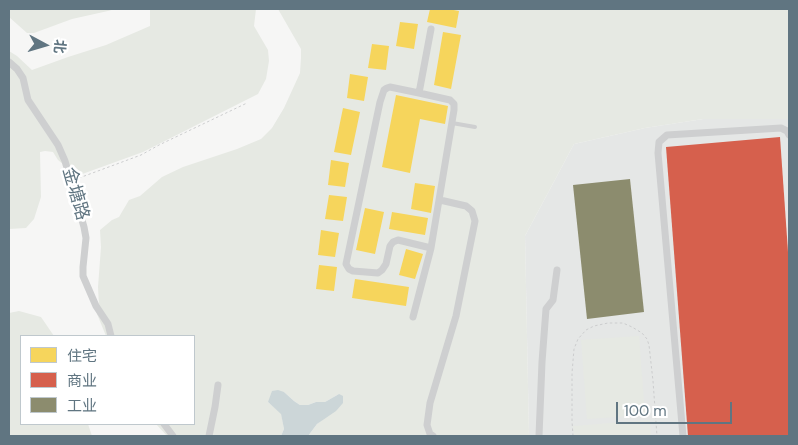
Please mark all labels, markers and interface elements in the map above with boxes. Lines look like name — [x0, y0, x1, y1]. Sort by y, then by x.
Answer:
north arrow — [20, 20, 70, 70]
text: 北 — [50, 39, 70, 54]
street label: 金塘路 — [57, 165, 93, 223]
legend — [20, 335, 195, 425]
text: 住宅 — [67, 346, 97, 366]
text: 商业 — [67, 371, 97, 391]
scale bar — [618, 392, 734, 424]
text: 工业 — [67, 396, 97, 416]
text: 100 m — [624, 401, 667, 421]

